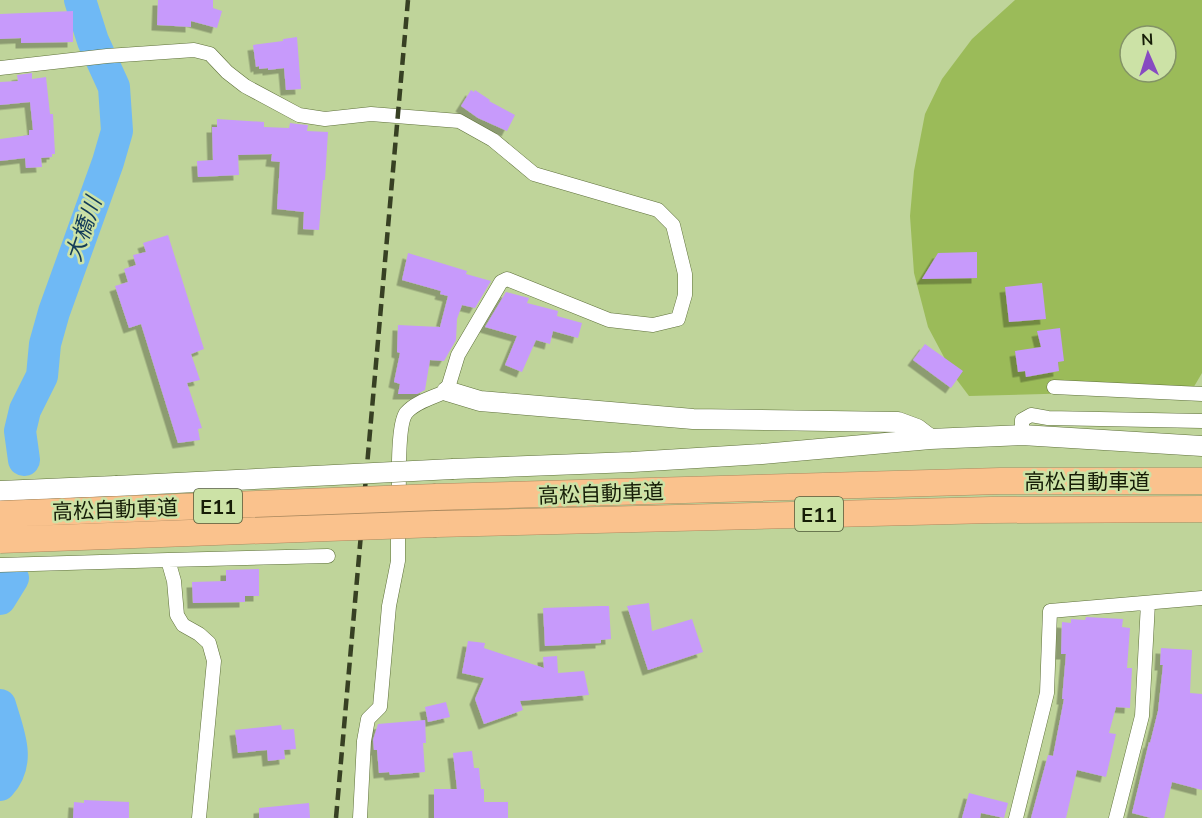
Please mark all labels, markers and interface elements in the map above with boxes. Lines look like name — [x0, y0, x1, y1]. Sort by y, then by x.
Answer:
north arrow — [1118, 24, 1178, 84]
text: N — [1141, 29, 1154, 49]
water label: 大橋川 — [59, 191, 108, 265]
street label: 高松自動車道 — [1024, 468, 1150, 494]
street label: 高松自動車道 — [538, 478, 664, 508]
road number: E11 — [194, 489, 242, 523]
street label: 高松自動車道 — [52, 494, 178, 524]
road number: E11 — [795, 497, 843, 531]

